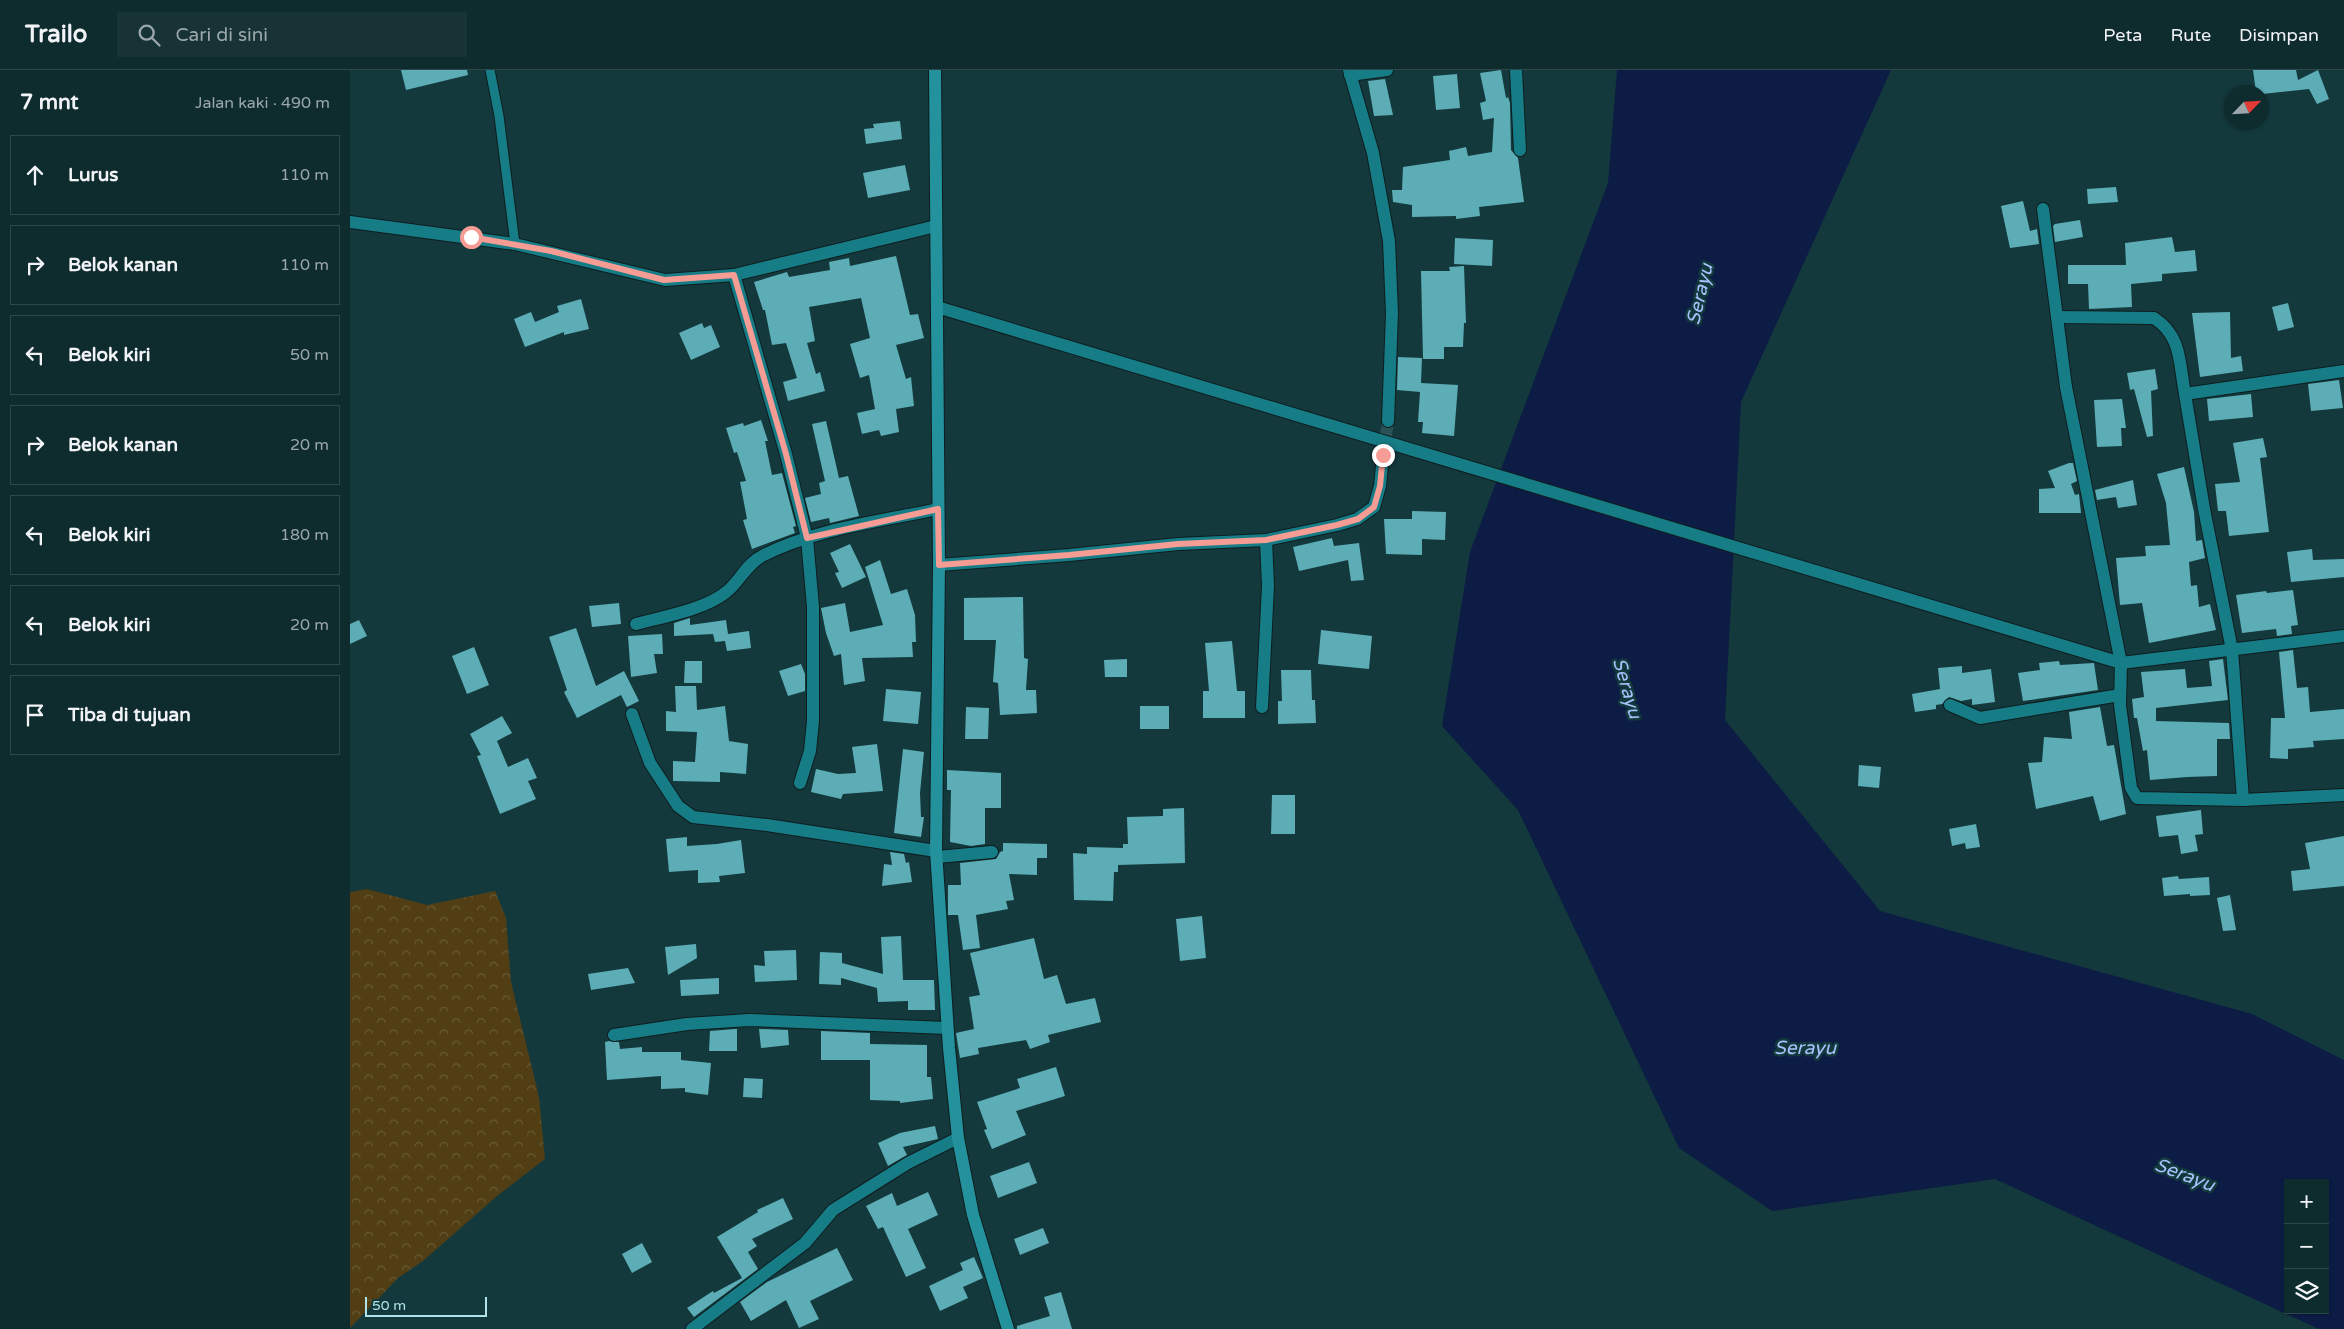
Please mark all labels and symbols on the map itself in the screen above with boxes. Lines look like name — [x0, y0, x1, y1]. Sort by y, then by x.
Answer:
north arrow — [2224, 85, 2269, 130]
route start — [460, 226, 483, 249]
water label: Serayu — [1682, 260, 1718, 327]
route end — [1372, 444, 1395, 467]
water label: Serayu — [1608, 655, 1647, 722]
water label: Serayu — [1774, 1037, 1837, 1059]
water label: Serayu — [2152, 1154, 2219, 1197]
scale bar — [365, 1294, 488, 1317]

